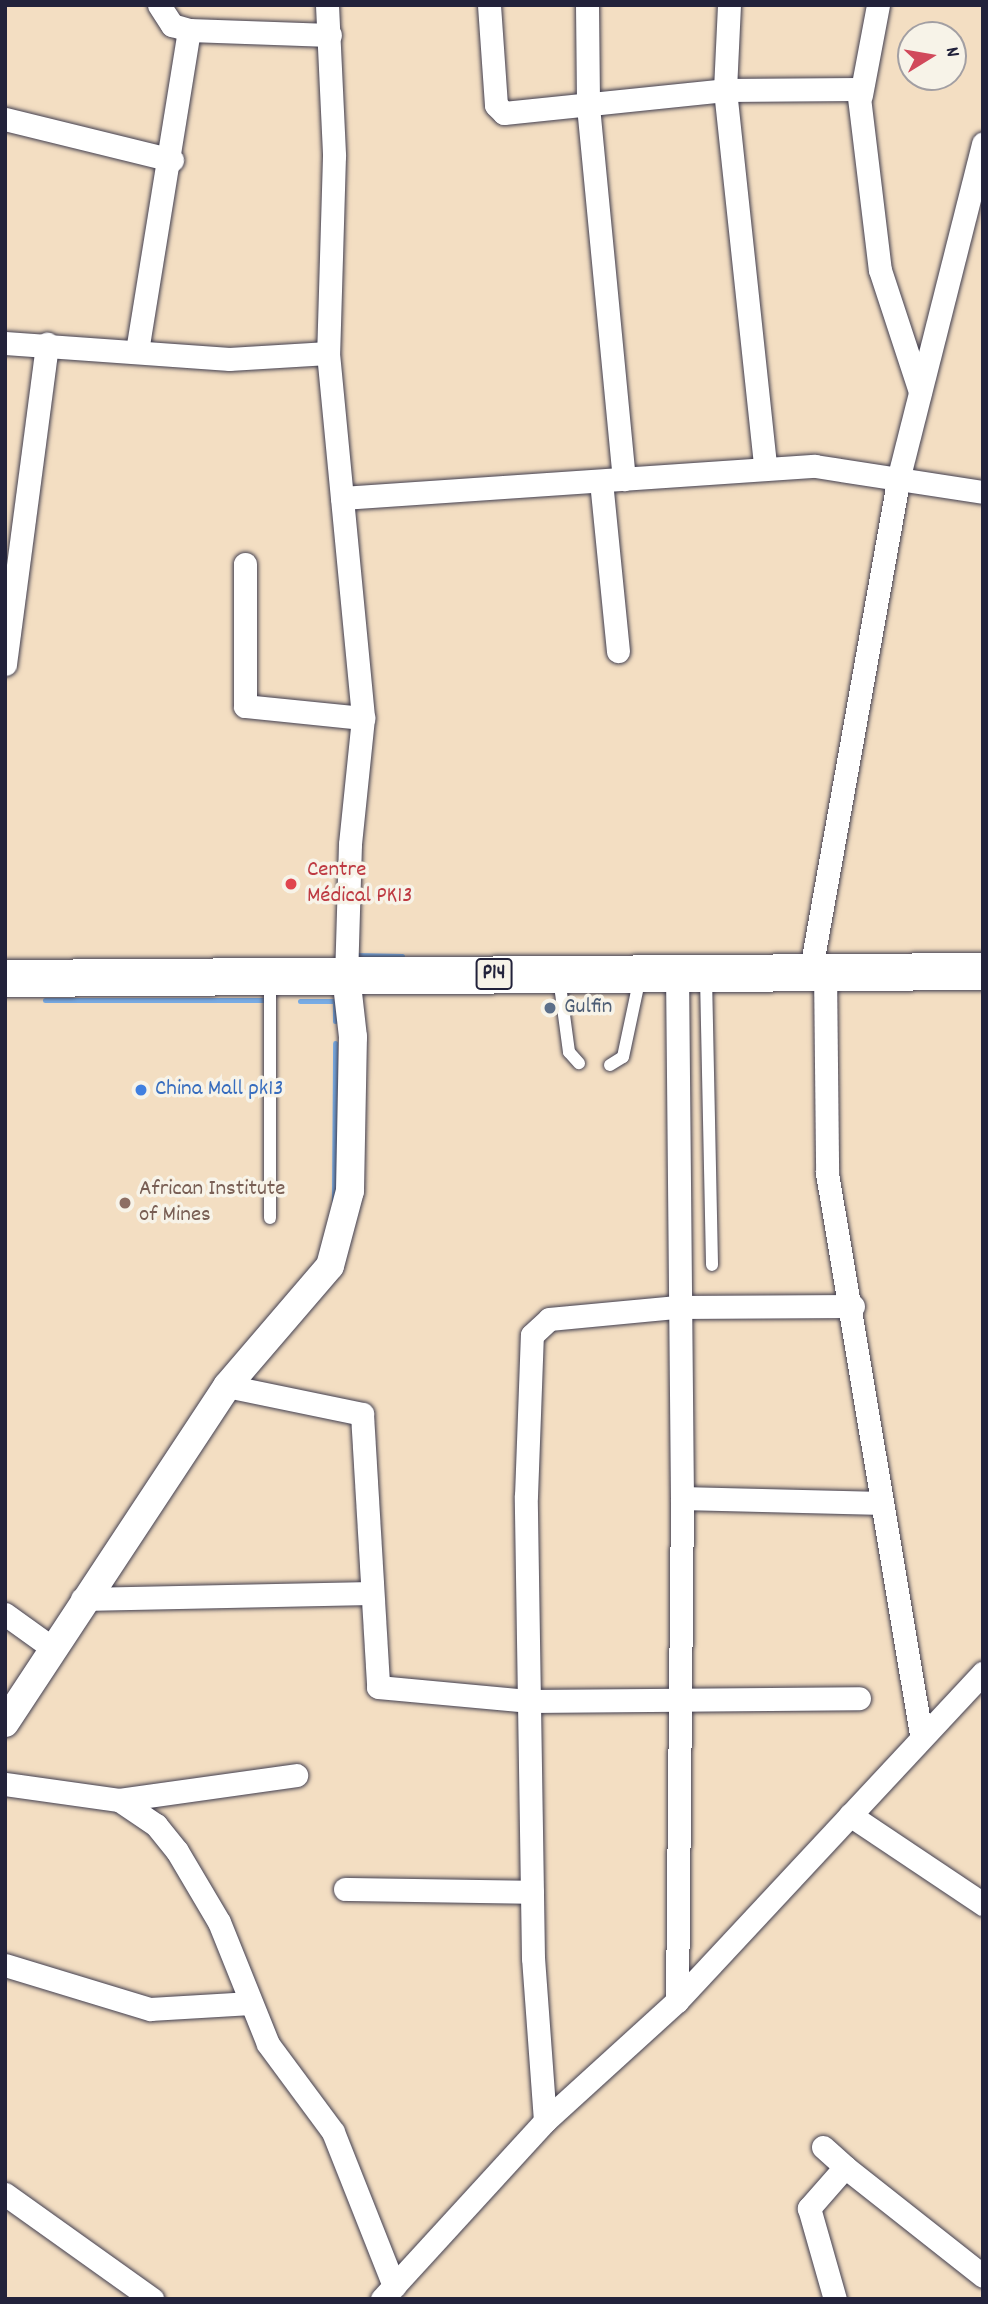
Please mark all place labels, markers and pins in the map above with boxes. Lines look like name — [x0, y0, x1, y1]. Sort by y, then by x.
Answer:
place label: Centre Médical PK13 — [307, 857, 412, 911]
marker: Centre Médical PK13 — [281, 874, 301, 894]
place label: Gulfin — [564, 994, 612, 1022]
marker: Gulfin — [542, 1000, 558, 1016]
place label: China Mall pk13 — [155, 1076, 284, 1104]
marker: China Mall pk13 — [133, 1082, 149, 1098]
place label: African Institute of Mines — [139, 1176, 285, 1230]
marker: African Institute of Mines — [117, 1195, 133, 1211]

